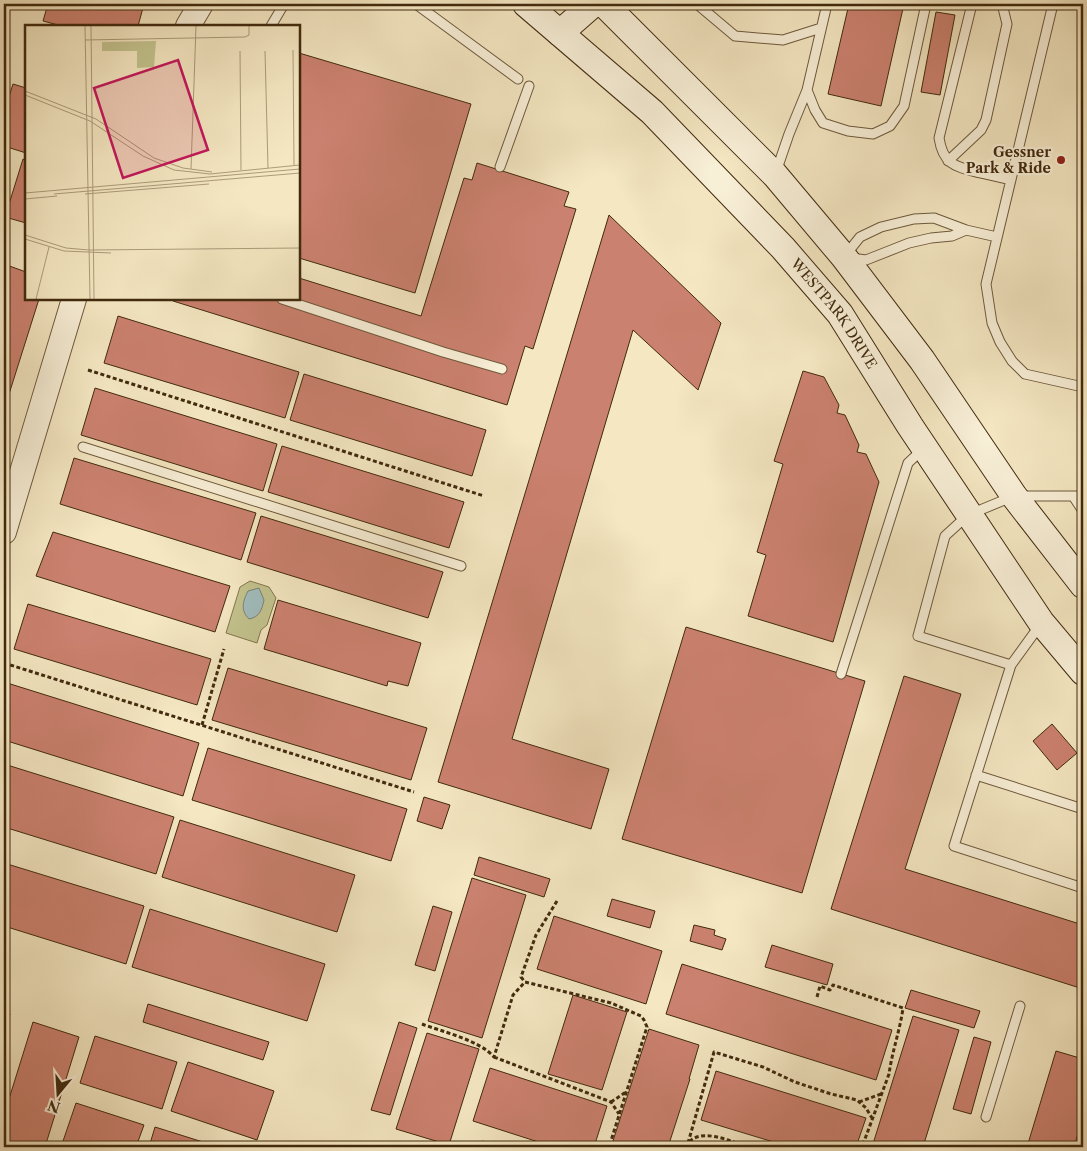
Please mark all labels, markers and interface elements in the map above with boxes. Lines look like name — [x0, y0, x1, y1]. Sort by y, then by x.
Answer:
inset map — [25, 25, 300, 300]
place label: Gessner Park & Ride — [966, 143, 1051, 177]
marker: Gessner Park & Ride — [1055, 154, 1067, 166]
street label: WESTPARK DRIVE — [786, 254, 881, 372]
north arrow — [32, 1068, 82, 1118]
text: N — [45, 1096, 63, 1117]

